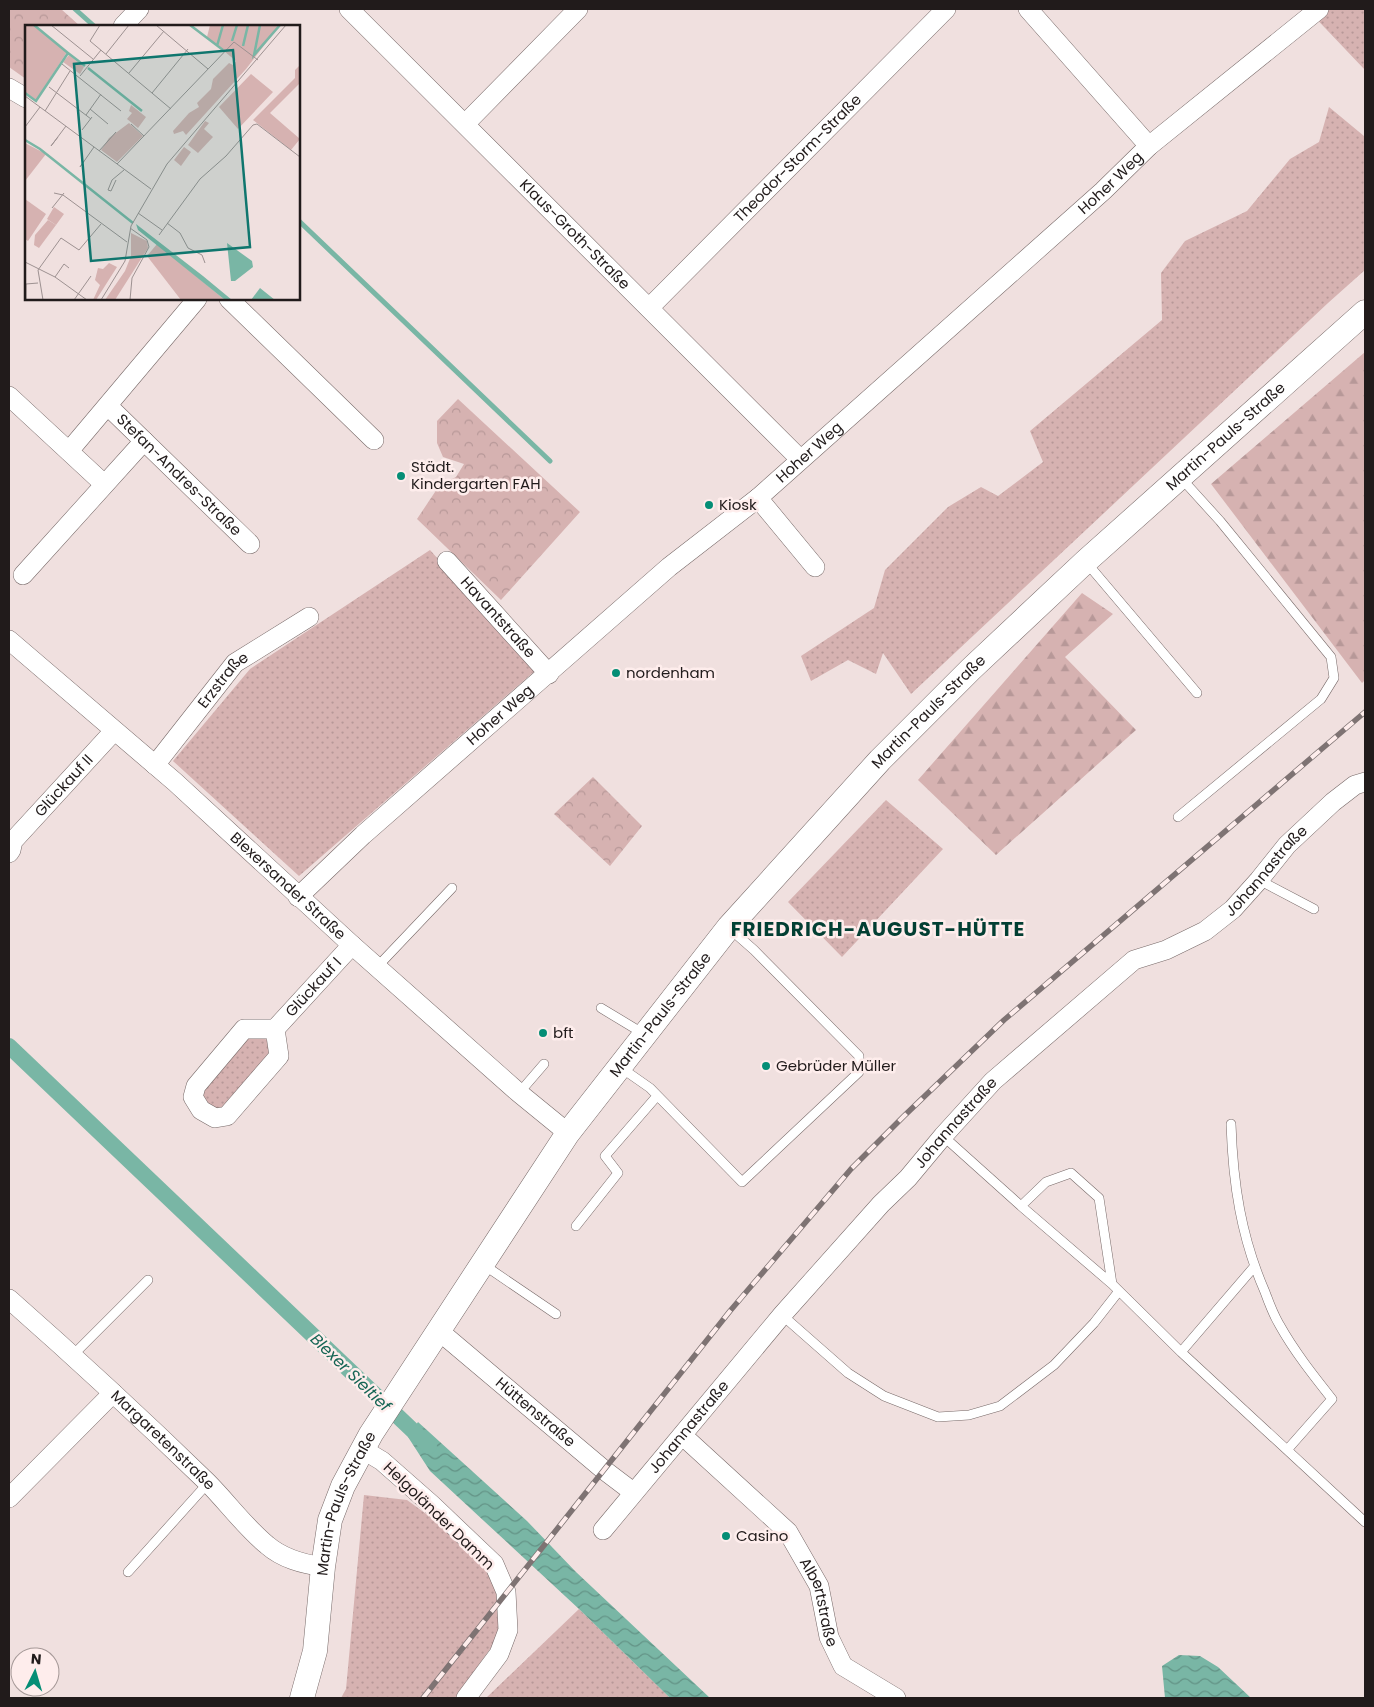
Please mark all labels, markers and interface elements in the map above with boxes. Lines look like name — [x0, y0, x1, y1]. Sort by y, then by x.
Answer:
inset map — [25, 25, 300, 300]
street label: Theodor-Storm-Straße — [729, 89, 866, 227]
street label: Hoher Weg — [1073, 147, 1147, 219]
street label: Klaus-Groth-Straße — [515, 174, 635, 294]
street label: Martin-Pauls-Straße — [1161, 377, 1290, 495]
street label: Stefan-Andres-Straße — [112, 409, 247, 540]
street label: Hoher Weg — [771, 417, 847, 487]
place label: Städt. Kindergarten FAH — [411, 456, 541, 494]
marker: Städt. Kindergarten FAH — [395, 470, 407, 482]
place label: Kiosk — [719, 494, 757, 515]
marker: Kiosk — [703, 499, 715, 511]
street label: Havantstraße — [456, 572, 541, 662]
street label: Erzstraße — [192, 646, 252, 712]
street label: Martin-Pauls-Straße — [866, 650, 990, 773]
place label: nordenham — [626, 662, 715, 683]
marker: nordenham — [610, 667, 622, 679]
street label: Hoher Weg — [462, 679, 538, 750]
street label: Glückauf II — [29, 749, 98, 821]
street label: Johannastraße — [1221, 820, 1312, 921]
street label: Blexersander Straße — [226, 827, 351, 944]
district label: FRIEDRICH-AUGUST-HÜTTE — [731, 915, 1025, 943]
street label: Martin-Pauls-Straße — [605, 947, 716, 1081]
street label: Glückauf I — [280, 952, 346, 1021]
place label: bft — [553, 1022, 574, 1043]
marker: bft — [537, 1027, 549, 1039]
place label: Gebrüder Müller — [776, 1055, 897, 1076]
marker: Gebrüder Müller — [760, 1060, 772, 1072]
street label: Johannastraße — [909, 1072, 1002, 1173]
water label: Blexer Sieltief — [305, 1328, 397, 1418]
street label: Hüttenstraße — [491, 1372, 580, 1452]
street label: Johannastraße — [643, 1376, 733, 1478]
street label: Margaretenstraße — [106, 1385, 220, 1495]
street label: Martin-Pauls-Straße — [311, 1427, 381, 1577]
street label: Helgoländer Damm — [379, 1457, 500, 1574]
place label: Casino — [736, 1525, 788, 1546]
marker: Casino — [720, 1530, 732, 1542]
street label: Albertstraße — [795, 1554, 843, 1650]
north arrow — [10, 1647, 60, 1697]
text: N — [30, 1649, 42, 1669]

